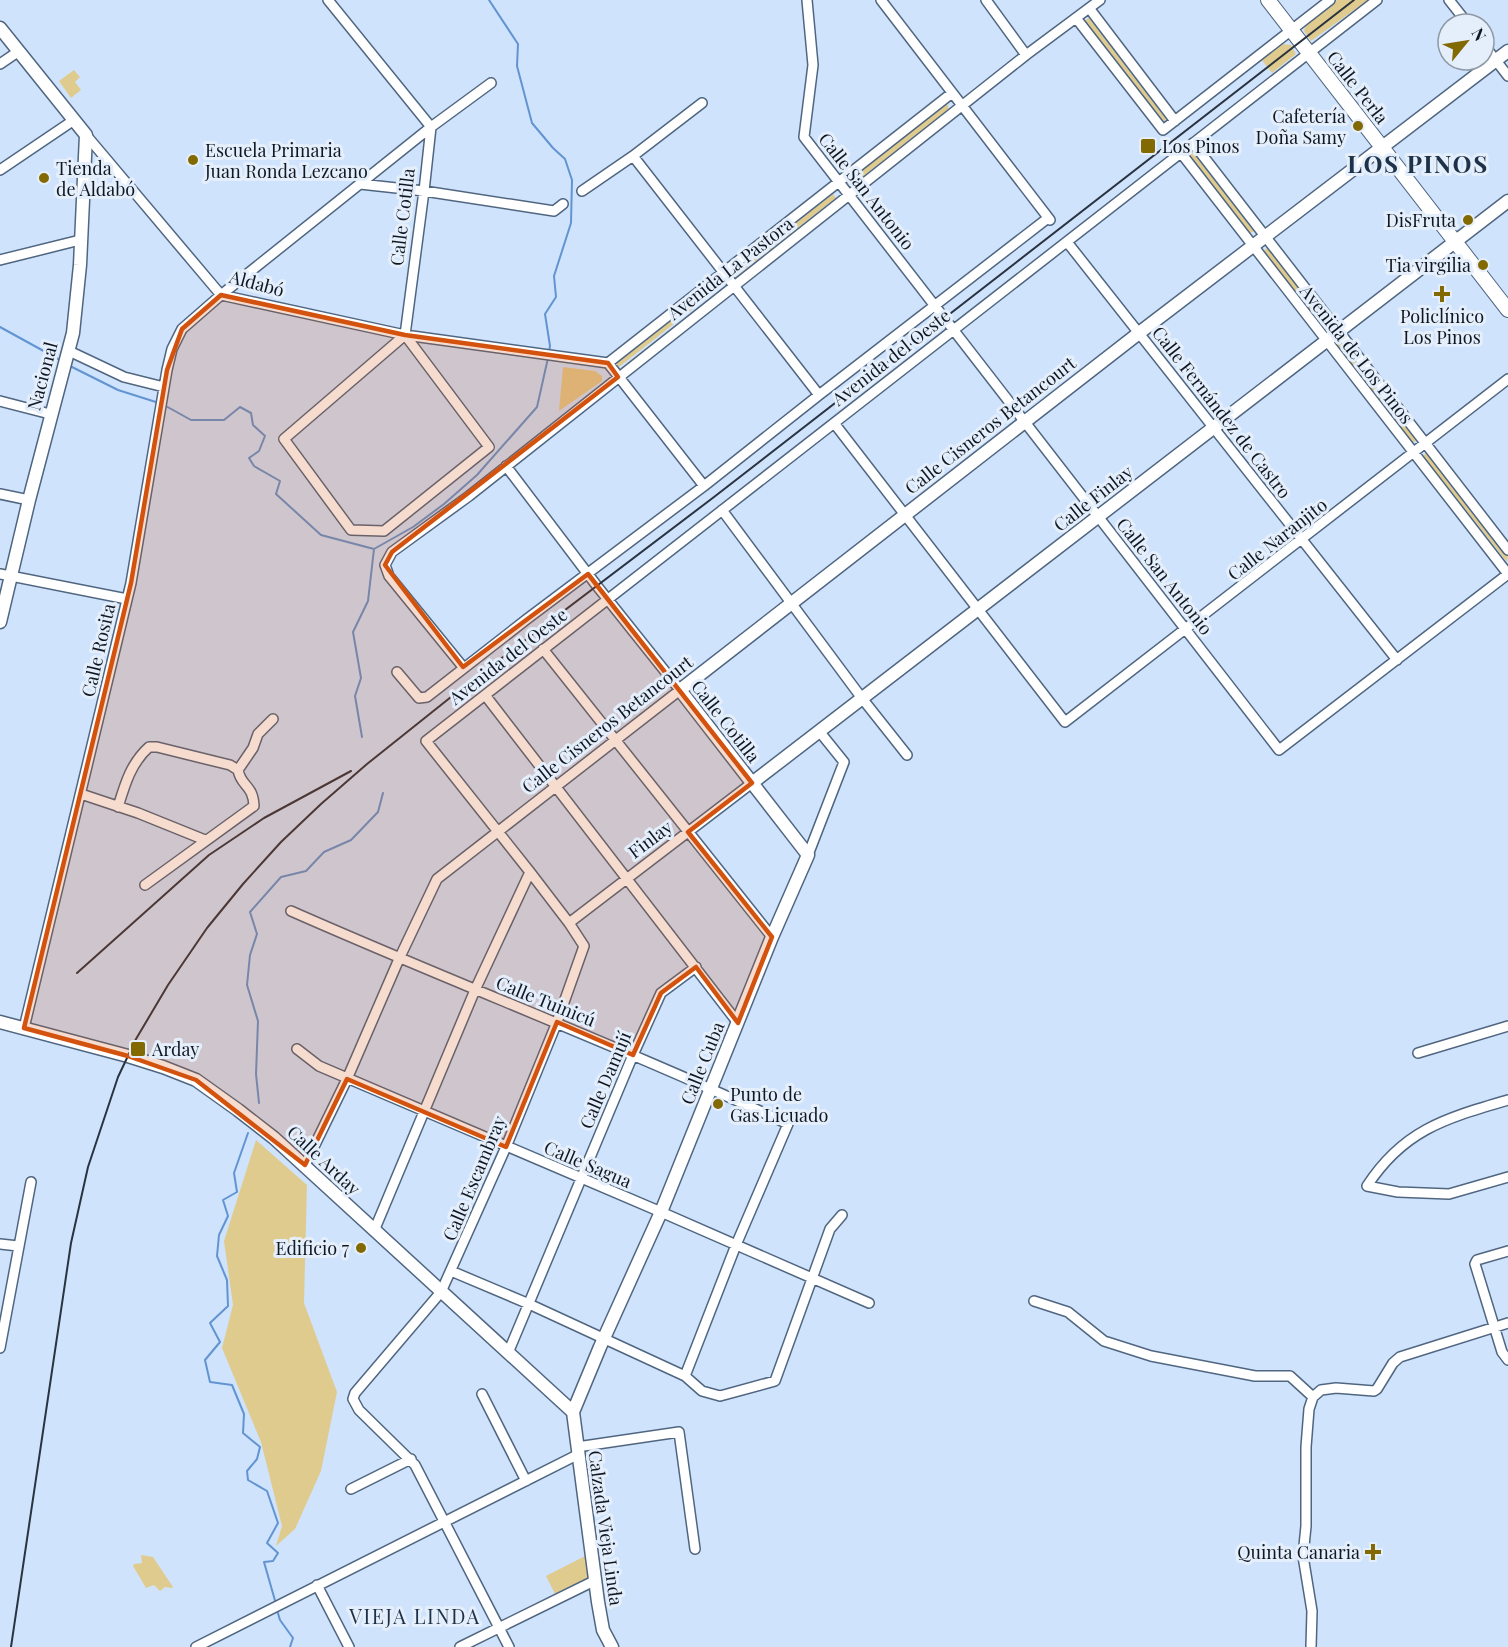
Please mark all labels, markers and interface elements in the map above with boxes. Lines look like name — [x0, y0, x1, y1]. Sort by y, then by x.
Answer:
north arrow — [1436, 12, 1496, 72]
text: N — [1467, 24, 1492, 45]
street label: Calle Perla — [1322, 46, 1394, 128]
place label: Cafetería Doña Samy — [1256, 104, 1346, 149]
marker: Cafetería Doña Samy — [1351, 119, 1365, 133]
street label: Calle San Antonio — [814, 127, 920, 255]
place label: Los Pinos — [1162, 134, 1239, 158]
marker: Los Pinos — [1139, 137, 1157, 155]
place label: Escuela Primaria Juan Ronda Lezcano — [204, 138, 368, 183]
district label: LOS PINOS — [1347, 147, 1489, 179]
marker: Escuela Primaria Juan Ronda Lezcano — [186, 153, 200, 167]
place label: Tienda de Aldabó — [56, 156, 135, 201]
street label: Calle Cotilla — [384, 167, 420, 267]
marker: Tienda de Aldabó — [37, 171, 51, 185]
place label: DisFruta — [1386, 208, 1456, 232]
street label: Avenida La Pastora — [661, 211, 798, 325]
marker: DisFruta — [1461, 213, 1475, 227]
place label: Tia virgilia — [1386, 253, 1471, 277]
marker: Tia virgilia — [1476, 258, 1490, 272]
street label: Aldabó — [226, 264, 287, 302]
street label: Avenida de Los Pinos — [1295, 279, 1419, 428]
marker: Policlínico Los Pinos — [1433, 285, 1451, 303]
street label: Avenida del Oeste — [826, 303, 955, 411]
place label: Policlínico Los Pinos — [1400, 304, 1484, 349]
street label: Calle Fernández de Castro — [1147, 321, 1297, 503]
street label: Nacional — [21, 339, 63, 413]
street label: Calle Cisneros Betancourt — [900, 350, 1081, 499]
street label: Calle Finlay — [1048, 459, 1138, 537]
street label: Calle Naranjito — [1222, 492, 1332, 586]
street label: Calle San Antonio — [1112, 512, 1218, 640]
street label: Calle Rosita — [76, 601, 120, 699]
street label: Avenida del Oeste — [443, 602, 572, 710]
street label: Calle Cisneros Betancourt — [517, 649, 698, 798]
street label: Calle Cotilla — [686, 675, 766, 767]
street label: Finlay — [623, 815, 677, 863]
street label: Calle Tuinicú — [493, 970, 600, 1032]
street label: Calle Cuba — [675, 1018, 729, 1108]
street label: Calle Damují — [574, 1028, 636, 1132]
place label: Arday — [151, 1037, 199, 1061]
marker: Arday — [129, 1040, 147, 1058]
place label: Punto de Gas Licuado — [730, 1082, 829, 1127]
marker: Punto de Gas Licuado — [711, 1097, 725, 1111]
street label: Calle Escambray — [437, 1112, 511, 1244]
street label: Calle Arday — [282, 1120, 366, 1200]
street label: Calle Sagua — [541, 1135, 635, 1193]
place label: Edificio 7 — [275, 1236, 350, 1260]
marker: Edificio 7 — [354, 1241, 368, 1255]
street label: Calzada Vieja Linda — [583, 1449, 629, 1607]
place label: Quinta Canaria — [1237, 1540, 1360, 1564]
marker: Quinta Canaria — [1364, 1543, 1382, 1561]
district label: VIEJA LINDA — [348, 1602, 481, 1629]

